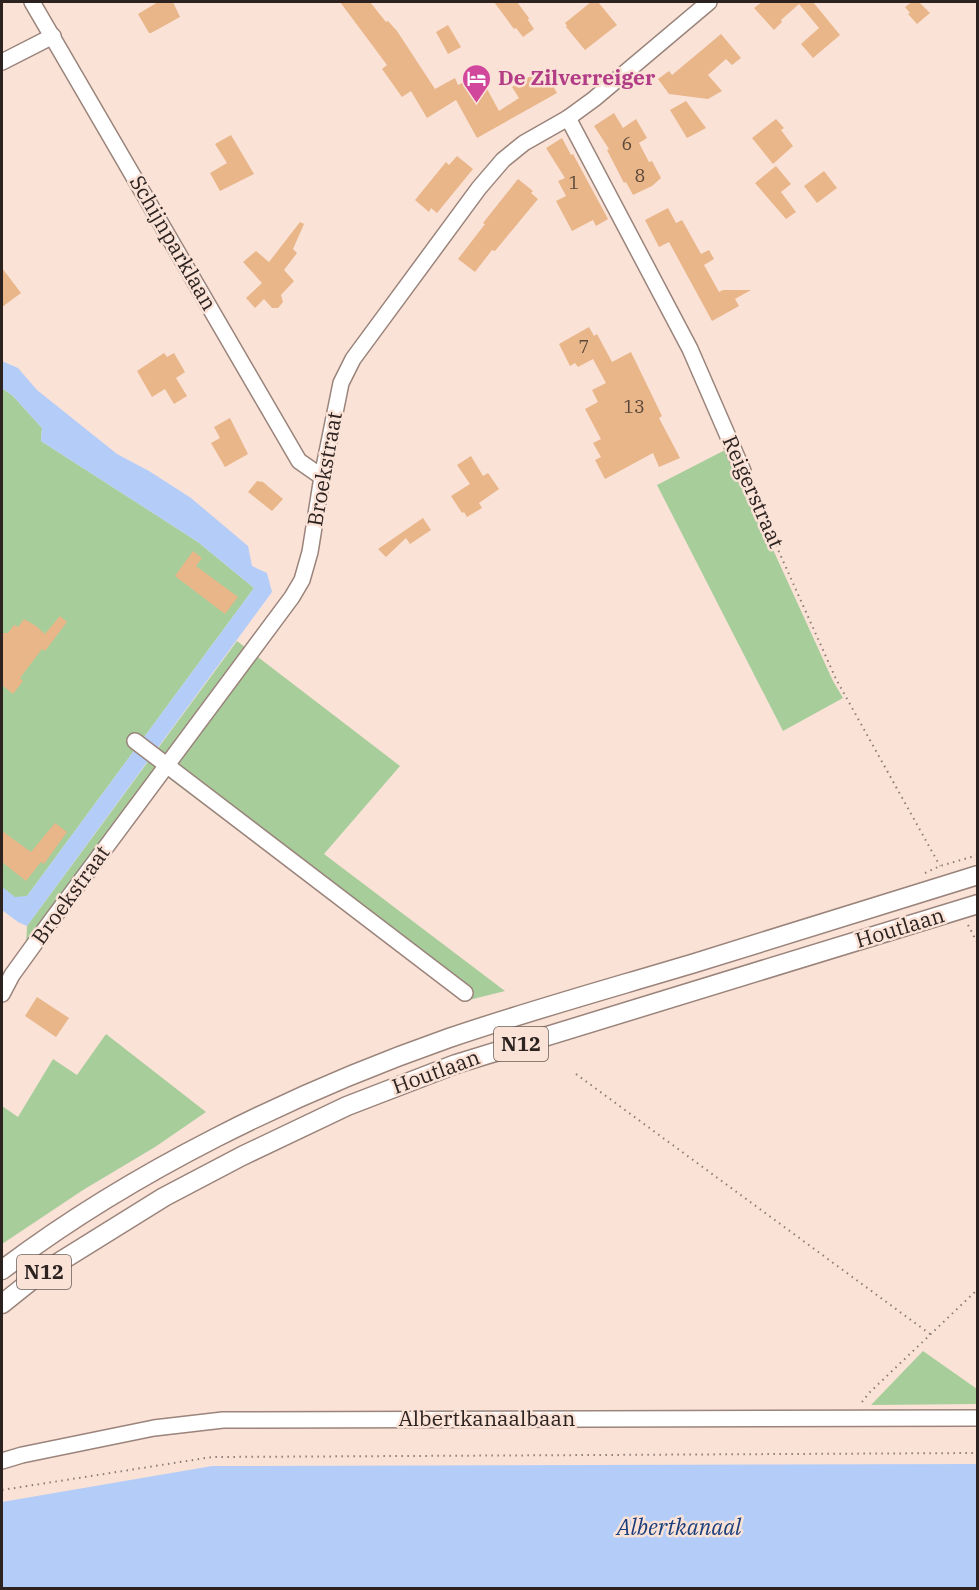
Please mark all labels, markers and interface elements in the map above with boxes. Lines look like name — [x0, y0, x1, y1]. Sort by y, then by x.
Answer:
hotel icon: De Zilverreiger — [461, 62, 493, 104]
place label: De Zilverreiger — [498, 63, 656, 91]
house number: 6 — [622, 132, 632, 155]
house number: 8 — [635, 164, 645, 187]
street label: Schijnparklaan — [124, 170, 224, 315]
house number: 1 — [569, 171, 579, 194]
house number: 7 — [579, 335, 589, 358]
house number: 13 — [623, 395, 645, 418]
street label: Broekstraat — [300, 409, 348, 528]
street label: Reigerstraat — [717, 431, 791, 552]
street label: Broekstraat — [25, 839, 116, 950]
street label: Houtlaan — [852, 900, 948, 954]
road number: N12 — [494, 1027, 548, 1061]
street label: Houtlaan — [388, 1042, 483, 1100]
road number: N12 — [17, 1255, 71, 1289]
street label: Albertkanaalbaan — [399, 1404, 575, 1432]
water label: Albertkanaal — [615, 1512, 742, 1541]

